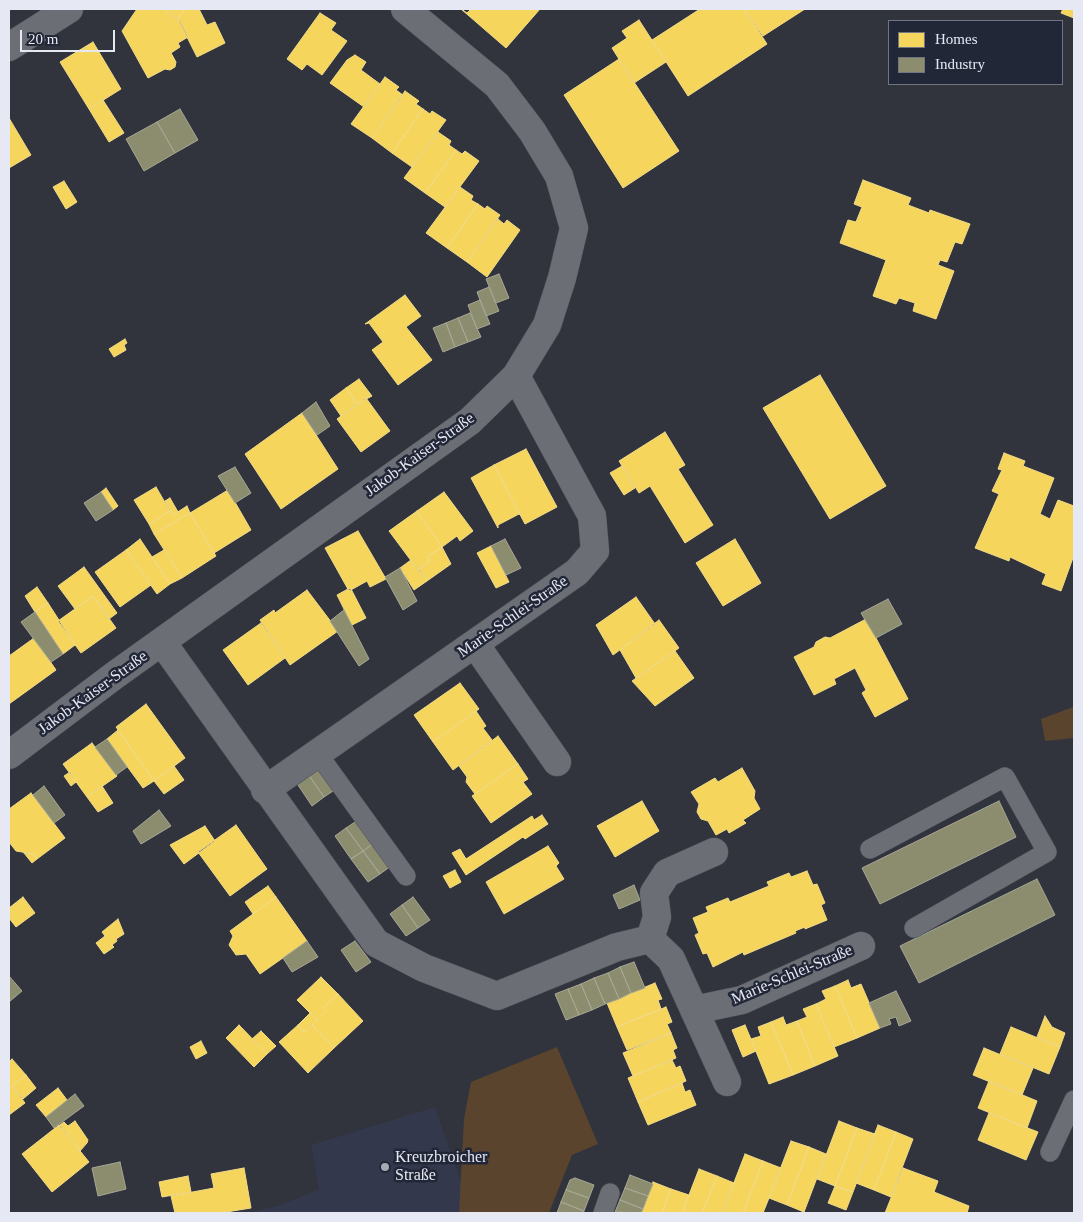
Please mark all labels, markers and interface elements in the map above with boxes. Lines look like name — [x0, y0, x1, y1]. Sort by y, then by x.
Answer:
scale bar — [22, 20, 118, 52]
legend — [888, 20, 1063, 85]
text: 20 m — [28, 31, 58, 47]
text: Homes — [935, 31, 978, 47]
text: Industry — [935, 56, 985, 72]
street label: Jakob-Kaiser-Straße — [362, 409, 478, 501]
street label: Marie-Schlei-Straße — [454, 572, 572, 662]
street label: Jakob-Kaiser-Straße — [35, 647, 151, 739]
street label: Marie-Schlei-Straße — [729, 941, 855, 1009]
place label: Kreuzbroicher Straße — [395, 1148, 487, 1186]
marker: Kreuzbroicher Straße — [379, 1161, 391, 1173]

